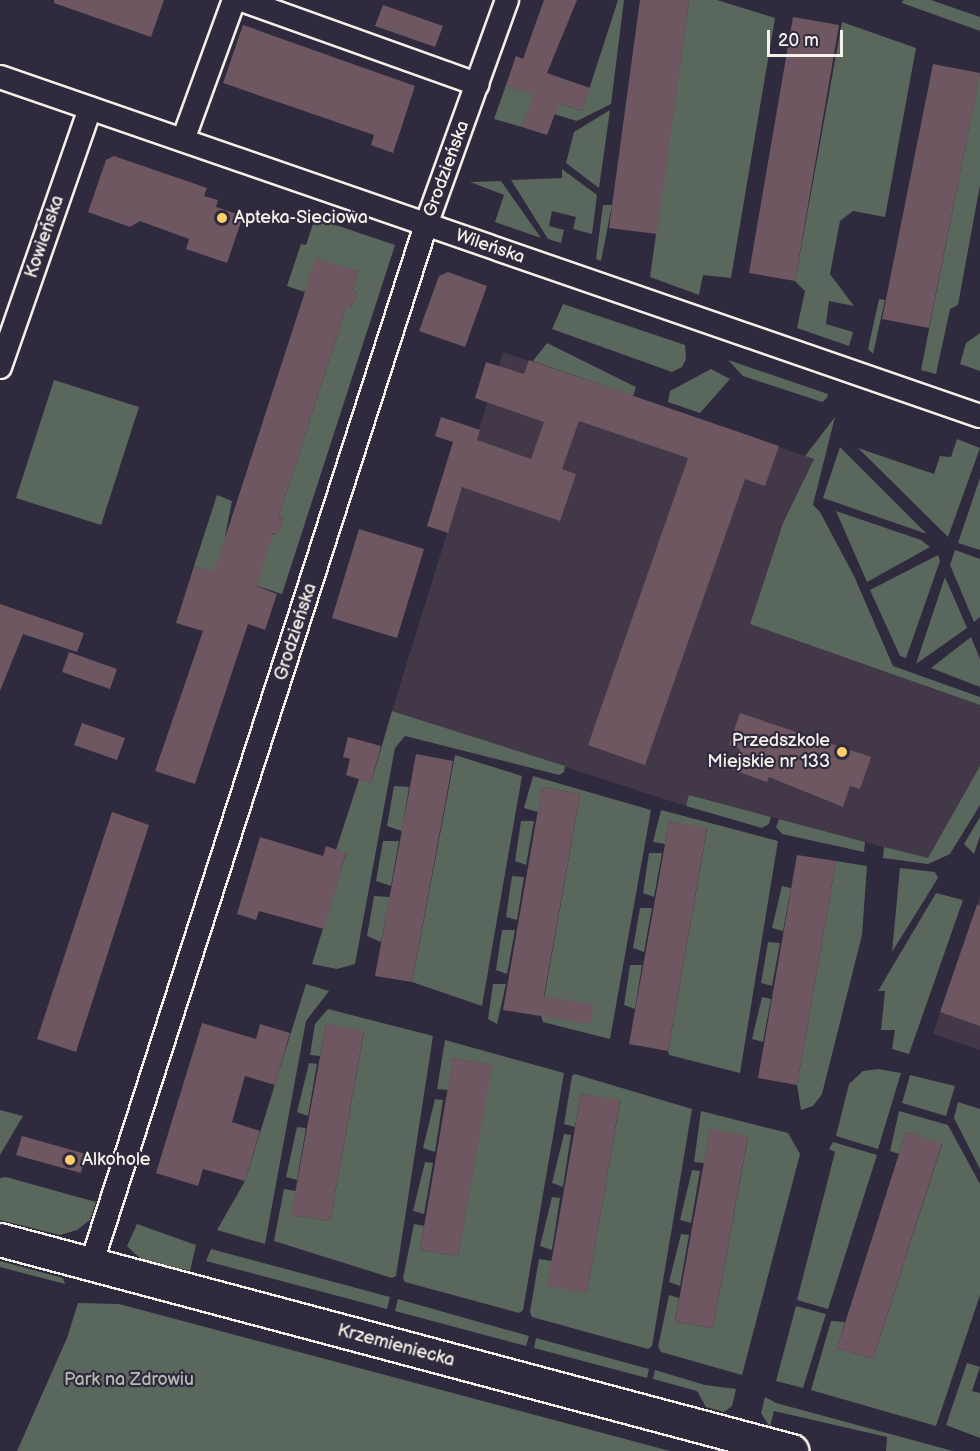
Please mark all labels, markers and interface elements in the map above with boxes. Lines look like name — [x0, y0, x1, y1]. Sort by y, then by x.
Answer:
scale bar — [770, 18, 846, 56]
text: 20 m — [778, 30, 819, 51]
street label: Grodzieńska — [420, 118, 474, 220]
street label: Kowieńska — [21, 193, 69, 281]
place label: Apteka-Sieciowa — [234, 207, 368, 229]
marker: Apteka-Sieciowa — [215, 211, 229, 225]
street label: Wileńska — [453, 225, 527, 269]
street label: Grodzieńska — [270, 581, 322, 683]
place label: Przedszkole Miejskie nr 133 — [707, 731, 830, 774]
marker: Przedszkole Miejskie nr 133 — [835, 745, 849, 759]
place label: Alkohole — [82, 1149, 150, 1171]
marker: Alkohole — [63, 1153, 77, 1167]
street label: Krzemieniecka — [335, 1320, 457, 1372]
park label: Park na Zdrowiu — [64, 1369, 194, 1391]

